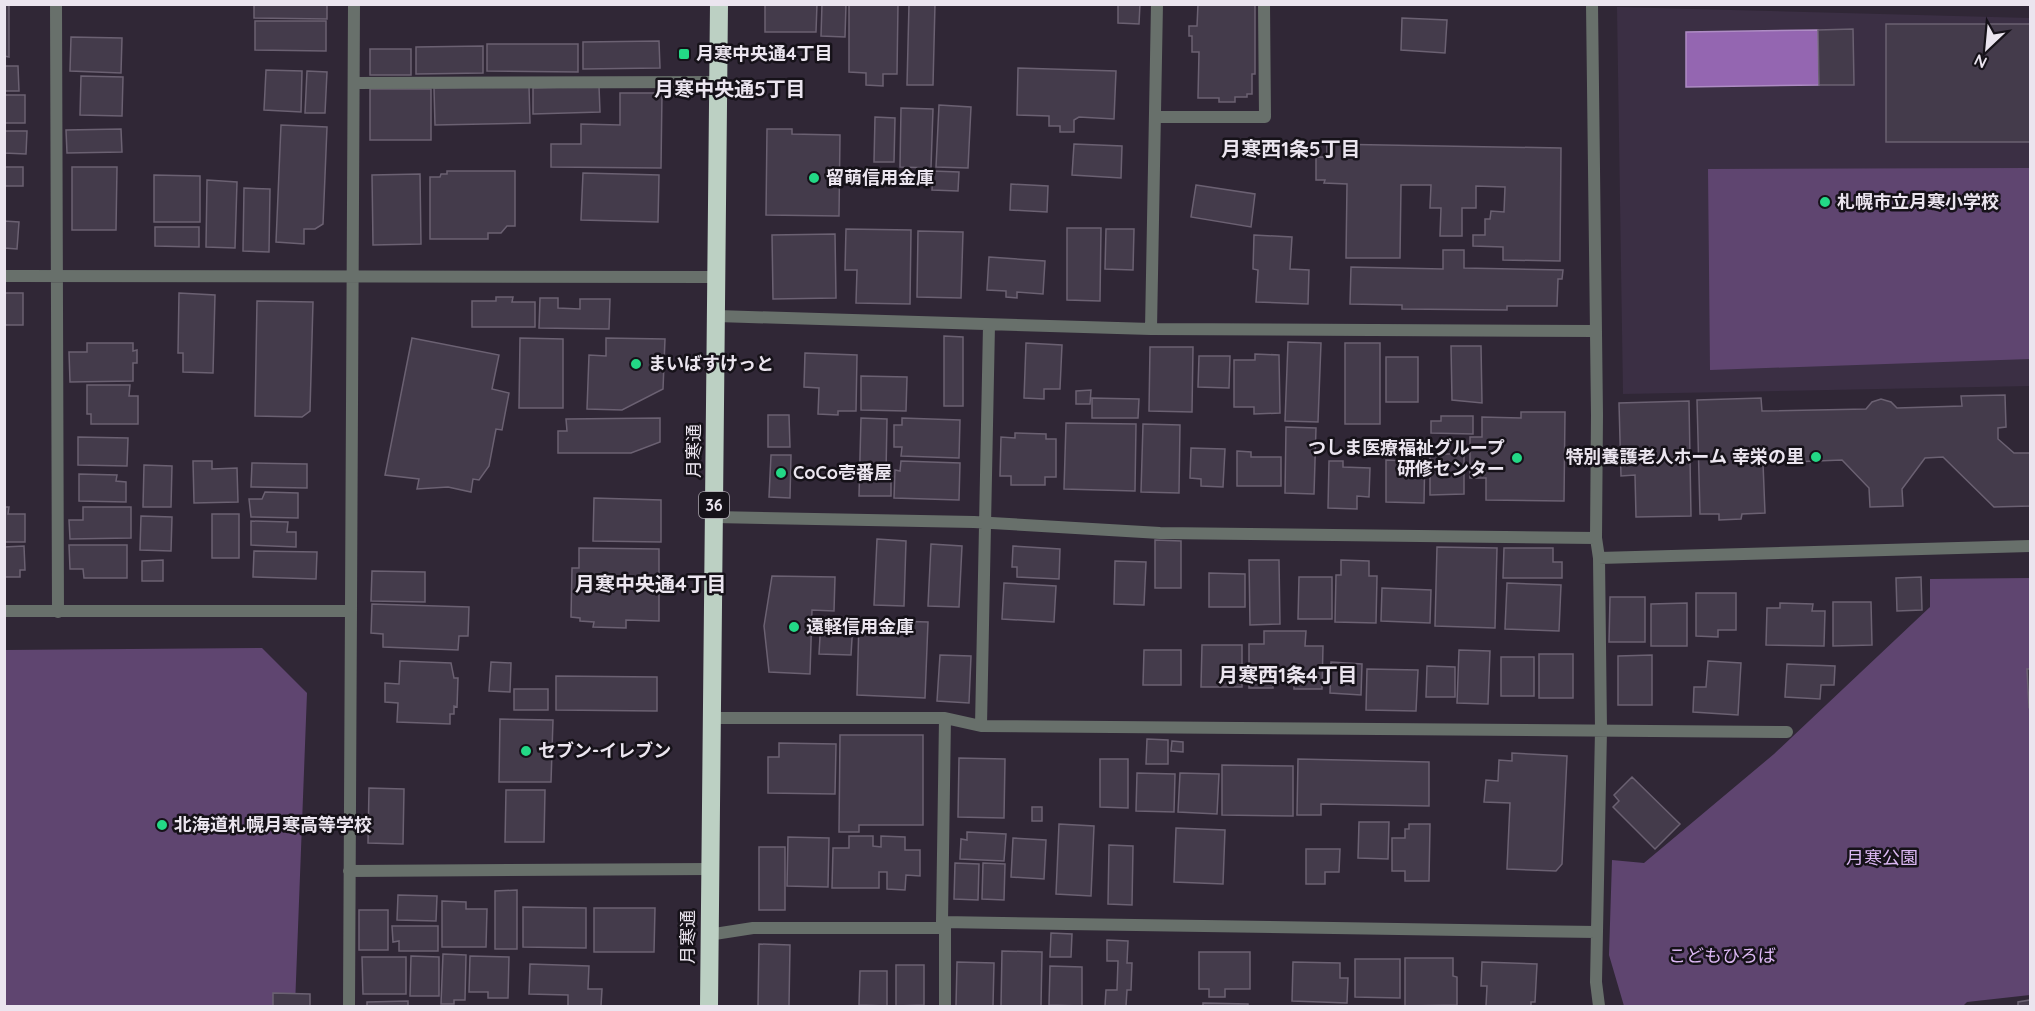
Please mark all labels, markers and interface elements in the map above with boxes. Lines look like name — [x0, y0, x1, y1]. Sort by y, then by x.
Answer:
north arrow — [1957, 18, 2017, 78]
place label: 月寒中央通4丁目 — [696, 42, 833, 65]
marker: 月寒中央通4丁目 — [677, 47, 691, 61]
text: N — [1971, 50, 1990, 73]
district label: 月寒中央通5丁目 — [654, 76, 806, 101]
district label: 月寒西1条5丁目 — [1221, 136, 1361, 161]
place label: 留萌信用金庫 — [826, 166, 934, 189]
marker: 留萌信用金庫 — [807, 171, 821, 185]
place label: 札幌市立月寒小学校 — [1837, 190, 1999, 213]
marker: 札幌市立月寒小学校 — [1818, 195, 1832, 209]
place label: まいばすけっと — [648, 352, 774, 375]
marker: まいばすけっと — [629, 357, 643, 371]
street label: 月寒通 — [682, 424, 705, 478]
place label: つしま医療福祉グループ 研修センター — [1308, 436, 1505, 480]
place label: 特別養護老人ホーム 幸栄の里 — [1566, 445, 1804, 468]
marker: 特別養護老人ホーム 幸栄の里 — [1809, 450, 1823, 464]
marker: つしま医療福祉グループ 研修センター — [1510, 451, 1524, 465]
place label: CoCo壱番屋 — [793, 461, 892, 484]
marker: CoCo壱番屋 — [774, 466, 788, 480]
road number: 36 — [699, 492, 729, 518]
district label: 月寒中央通4丁目 — [575, 571, 727, 596]
place label: 遠軽信用金庫 — [806, 615, 914, 638]
marker: 遠軽信用金庫 — [787, 620, 801, 634]
district label: 月寒西1条4丁目 — [1218, 662, 1358, 687]
place label: セブン-イレブン — [538, 739, 671, 762]
marker: セブン-イレブン — [519, 744, 533, 758]
place label: 北海道札幌月寒高等学校 — [174, 813, 372, 836]
marker: 北海道札幌月寒高等学校 — [155, 818, 169, 832]
park label: 月寒公園 — [1846, 846, 1918, 869]
street label: 月寒通 — [676, 910, 699, 964]
park label: こどもひろば — [1668, 944, 1776, 967]

